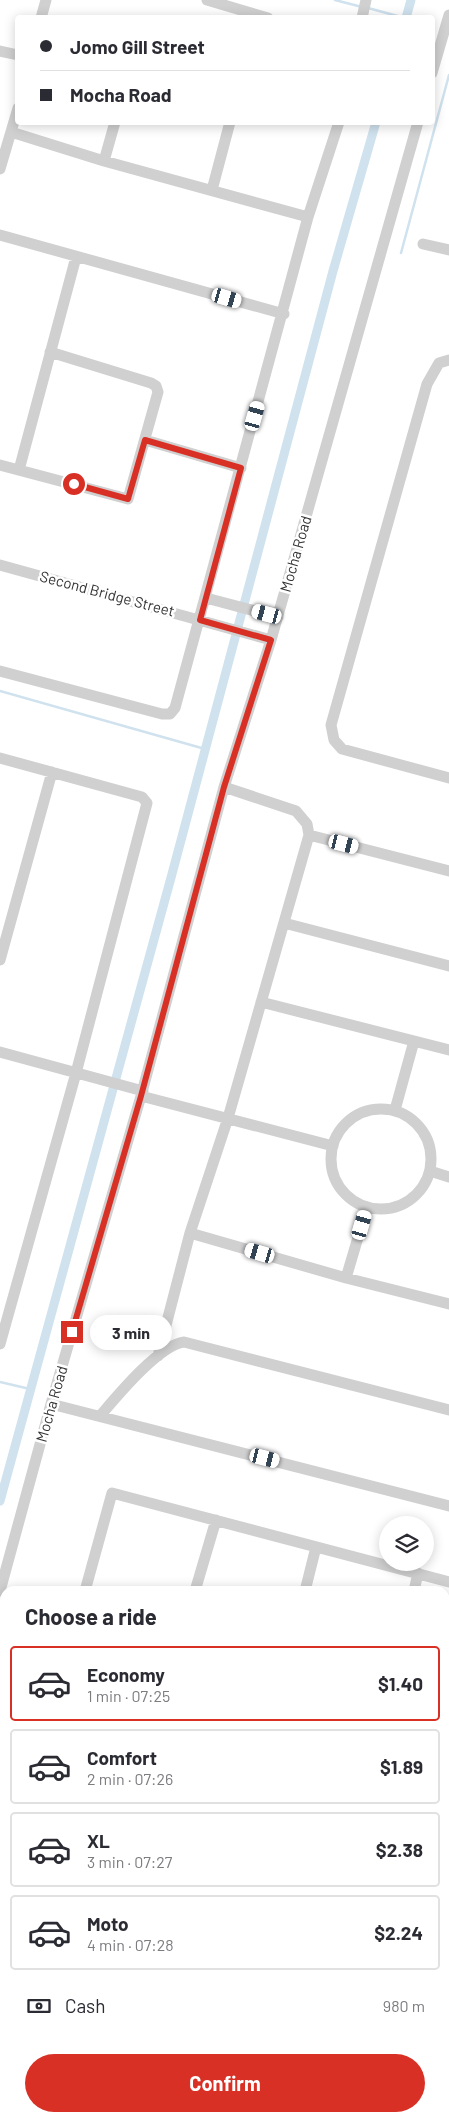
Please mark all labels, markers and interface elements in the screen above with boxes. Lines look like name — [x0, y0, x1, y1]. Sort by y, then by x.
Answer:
text: Jomo Gill Street — [70, 35, 205, 58]
text: Mocha Road — [70, 83, 172, 106]
car — [210, 287, 243, 309]
car — [243, 400, 266, 432]
route start — [63, 473, 85, 495]
street label: Mocha Road — [276, 513, 315, 594]
street label: Second Bridge Street — [38, 566, 177, 620]
car — [250, 603, 283, 625]
car — [327, 833, 360, 855]
car — [350, 1209, 373, 1241]
car — [243, 1242, 276, 1264]
callout: 3 min — [90, 1314, 172, 1350]
route end — [61, 1321, 83, 1343]
text: 3 min — [112, 1323, 150, 1342]
street label: Mocha Road — [32, 1363, 71, 1444]
car — [248, 1447, 281, 1469]
map controls — [379, 1516, 434, 1571]
button: layers — [379, 1516, 434, 1571]
text: Choose a ride — [25, 1603, 157, 1629]
icon: car — [27, 1661, 72, 1706]
text: Economy — [87, 1663, 165, 1686]
text: $1.40 — [378, 1672, 423, 1695]
text: 1 min · 07:25 — [87, 1686, 170, 1705]
icon: car — [27, 1744, 72, 1789]
text: Comfort — [87, 1746, 157, 1769]
text: $1.89 — [380, 1755, 423, 1778]
text: 2 min · 07:26 — [87, 1769, 173, 1788]
icon: car — [27, 1827, 72, 1872]
text: XL — [87, 1829, 110, 1852]
text: $2.38 — [376, 1838, 423, 1861]
text: 3 min · 07:27 — [87, 1852, 172, 1871]
icon: car — [27, 1910, 72, 1955]
text: Moto — [87, 1912, 129, 1935]
text: $2.24 — [374, 1921, 423, 1944]
text: 4 min · 07:28 — [87, 1935, 174, 1954]
icon: cash — [25, 1992, 53, 2020]
text: Cash — [65, 1994, 106, 2017]
text: 980 m — [383, 1996, 425, 2015]
button: Confirm — [25, 2054, 425, 2112]

